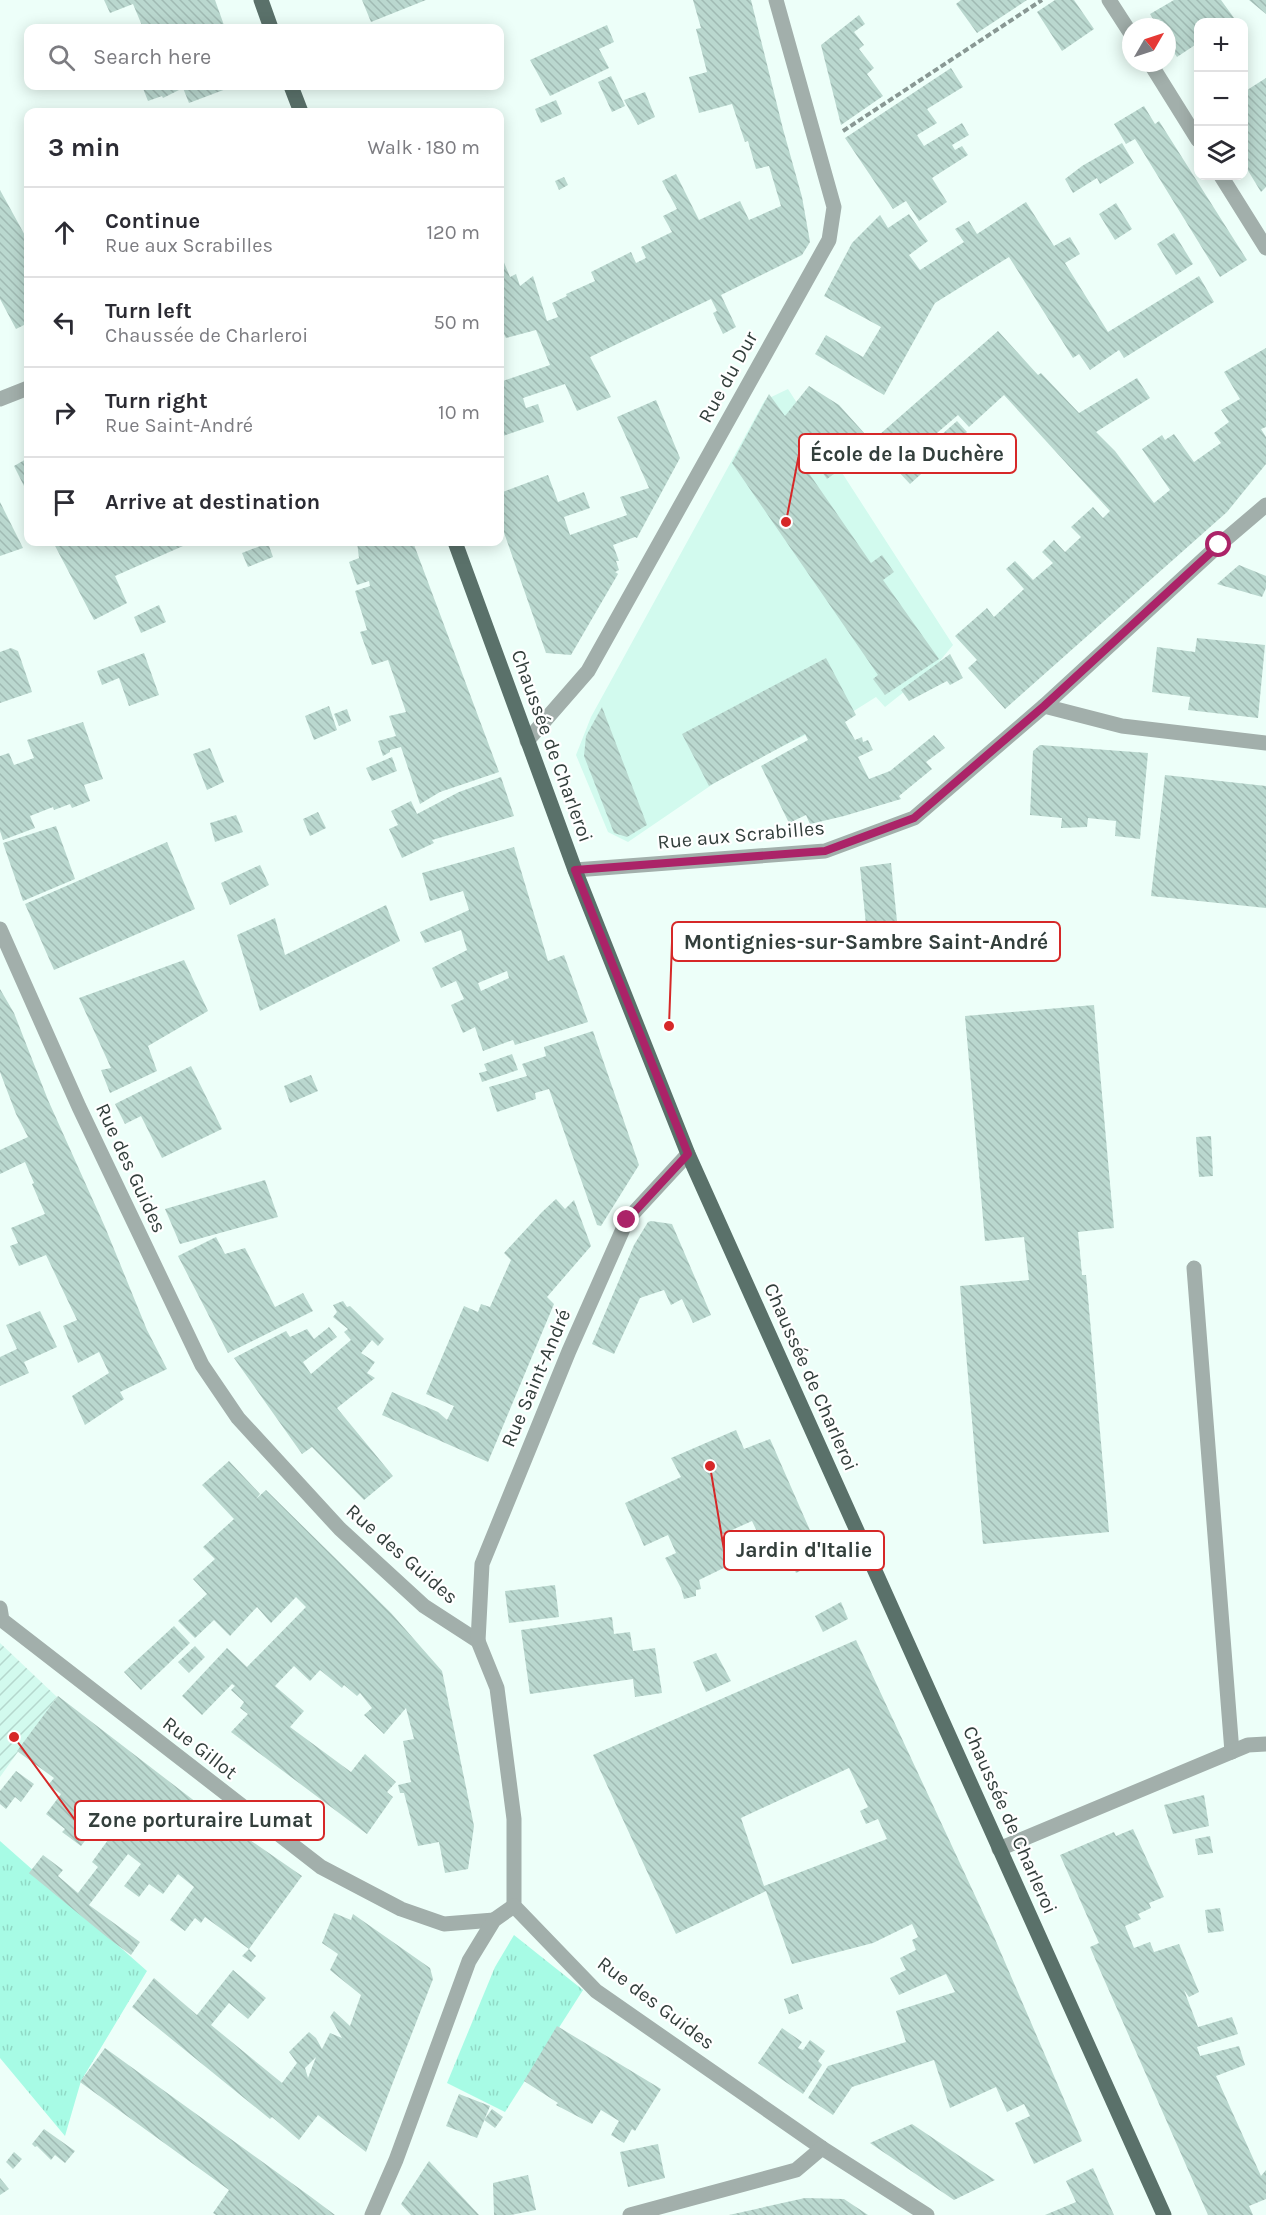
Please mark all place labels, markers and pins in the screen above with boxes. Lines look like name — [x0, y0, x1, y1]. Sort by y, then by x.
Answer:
callout: École de la Duchère — [799, 434, 1016, 473]
callout: Montignies-sur-Sambre Saint-André — [672, 922, 1060, 961]
callout: Jardin d'Italie — [724, 1531, 884, 1570]
callout: Zone porturaire Lumat — [75, 1801, 324, 1840]

